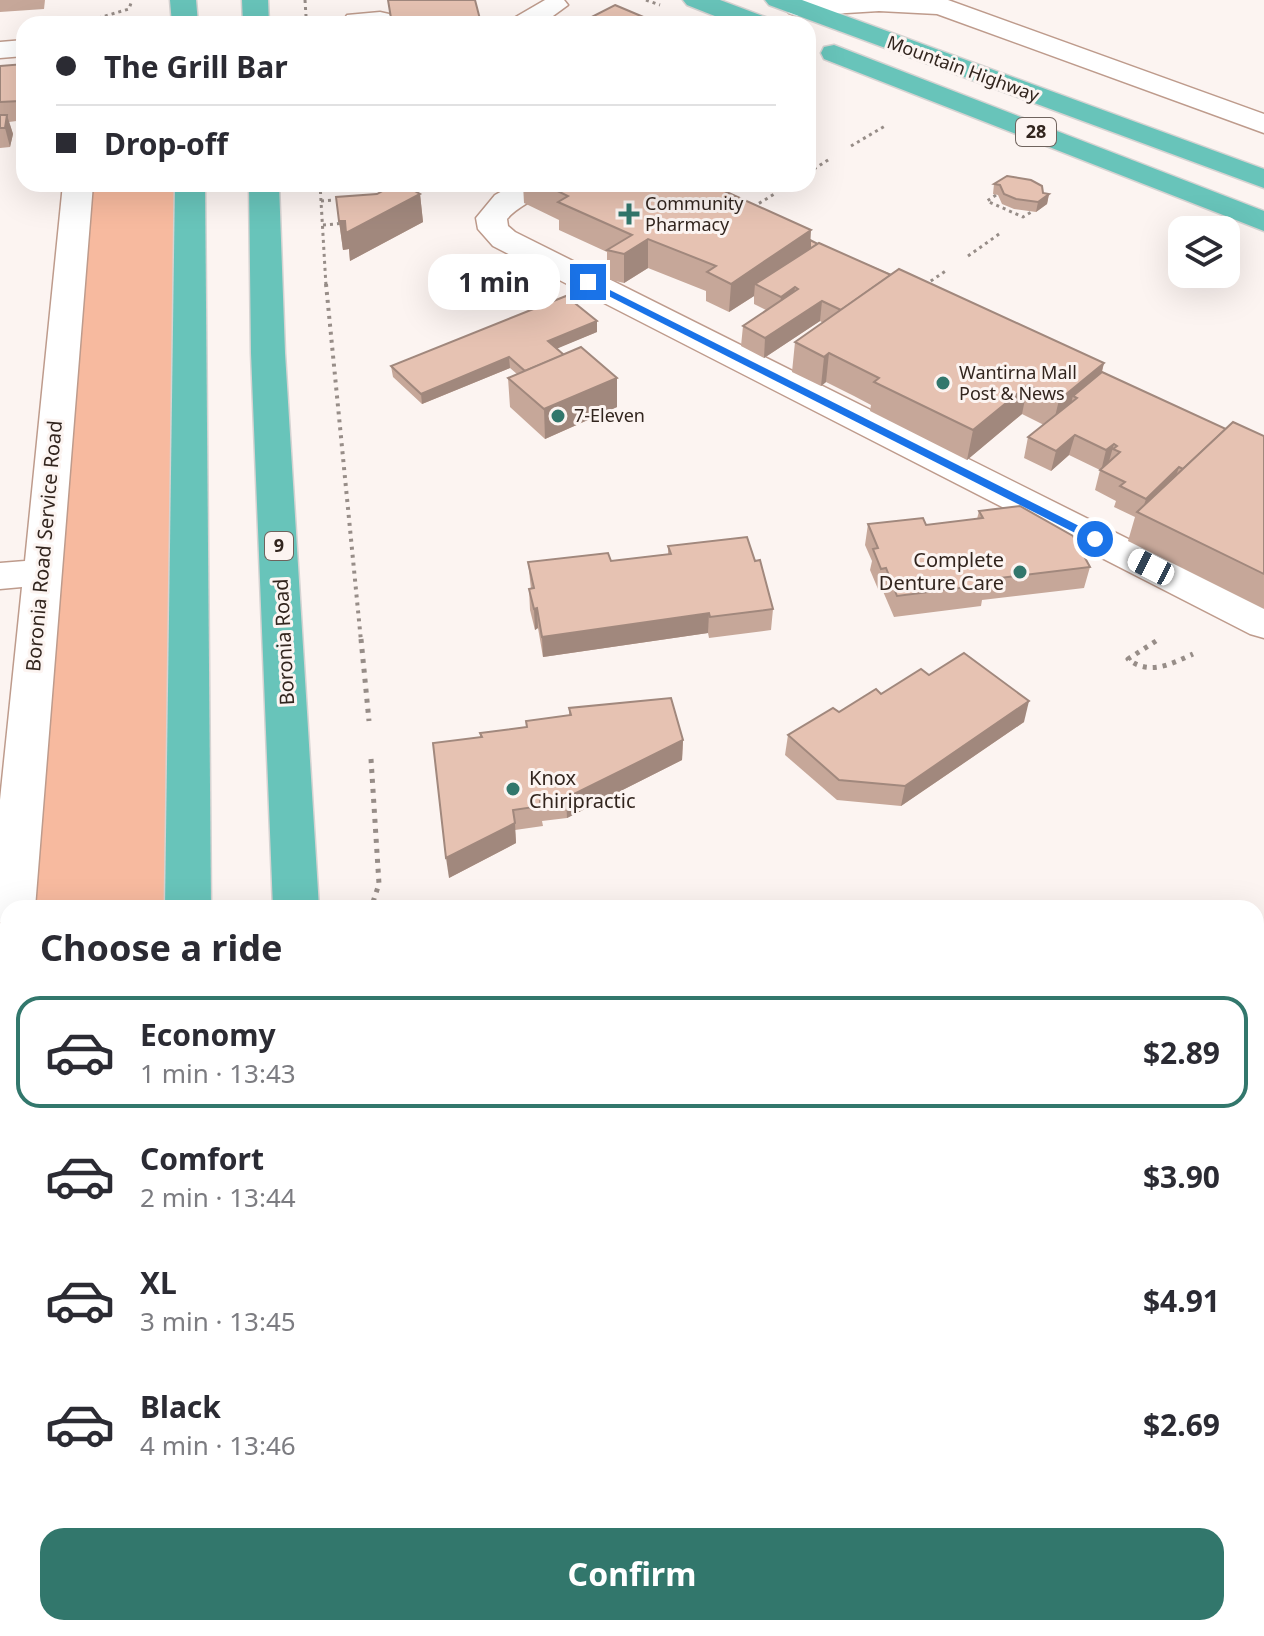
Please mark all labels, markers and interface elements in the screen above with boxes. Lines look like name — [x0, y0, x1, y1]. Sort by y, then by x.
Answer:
street label: Mountain Highway — [884, 29, 1043, 107]
text: The Grill Bar — [104, 46, 288, 87]
road number: 28 — [1016, 118, 1056, 146]
text: Drop-off — [104, 123, 228, 164]
place label: Community Pharmacy — [645, 191, 744, 236]
marker: Community Pharmacy — [620, 205, 638, 223]
map controls — [1168, 216, 1240, 288]
button: layers — [1168, 216, 1240, 288]
callout: 1 min — [428, 254, 560, 310]
text: 1 min — [458, 264, 530, 300]
route end — [570, 264, 606, 300]
place label: Wantirna Mall Post & News — [959, 360, 1077, 405]
marker: Wantirna Mall Post & News — [934, 374, 952, 392]
place label: 7-Eleven — [574, 403, 645, 427]
marker: 7-Eleven — [549, 407, 567, 425]
street label: Boronia Road Service Road — [19, 419, 68, 673]
route start — [1077, 521, 1113, 557]
road number: 9 — [265, 532, 293, 560]
car — [1124, 545, 1178, 589]
place label: Complete Denture Care — [879, 546, 1004, 596]
marker: Complete Denture Care — [1011, 563, 1029, 581]
street label: Boronia Road — [267, 578, 300, 706]
place label: Knox Chiripractic — [529, 764, 636, 814]
marker: Knox Chiripractic — [504, 780, 522, 798]
text: Choose a ride — [40, 923, 282, 972]
text: Economy — [140, 1014, 276, 1055]
icon: car — [44, 1016, 116, 1088]
text: $2.89 — [1143, 1032, 1220, 1073]
text: 1 min · 13:43 — [140, 1055, 296, 1091]
text: Comfort — [140, 1138, 264, 1179]
icon: car — [44, 1140, 116, 1212]
text: $3.90 — [1143, 1156, 1220, 1197]
text: 2 min · 13:44 — [140, 1179, 296, 1215]
text: XL — [140, 1262, 177, 1303]
icon: car — [44, 1264, 116, 1336]
text: $4.91 — [1143, 1280, 1220, 1321]
text: 3 min · 13:45 — [140, 1303, 296, 1339]
text: Black — [140, 1386, 221, 1427]
icon: car — [44, 1388, 116, 1460]
text: $2.69 — [1143, 1404, 1220, 1445]
text: 4 min · 13:46 — [140, 1427, 296, 1463]
button: Confirm — [40, 1528, 1224, 1620]

